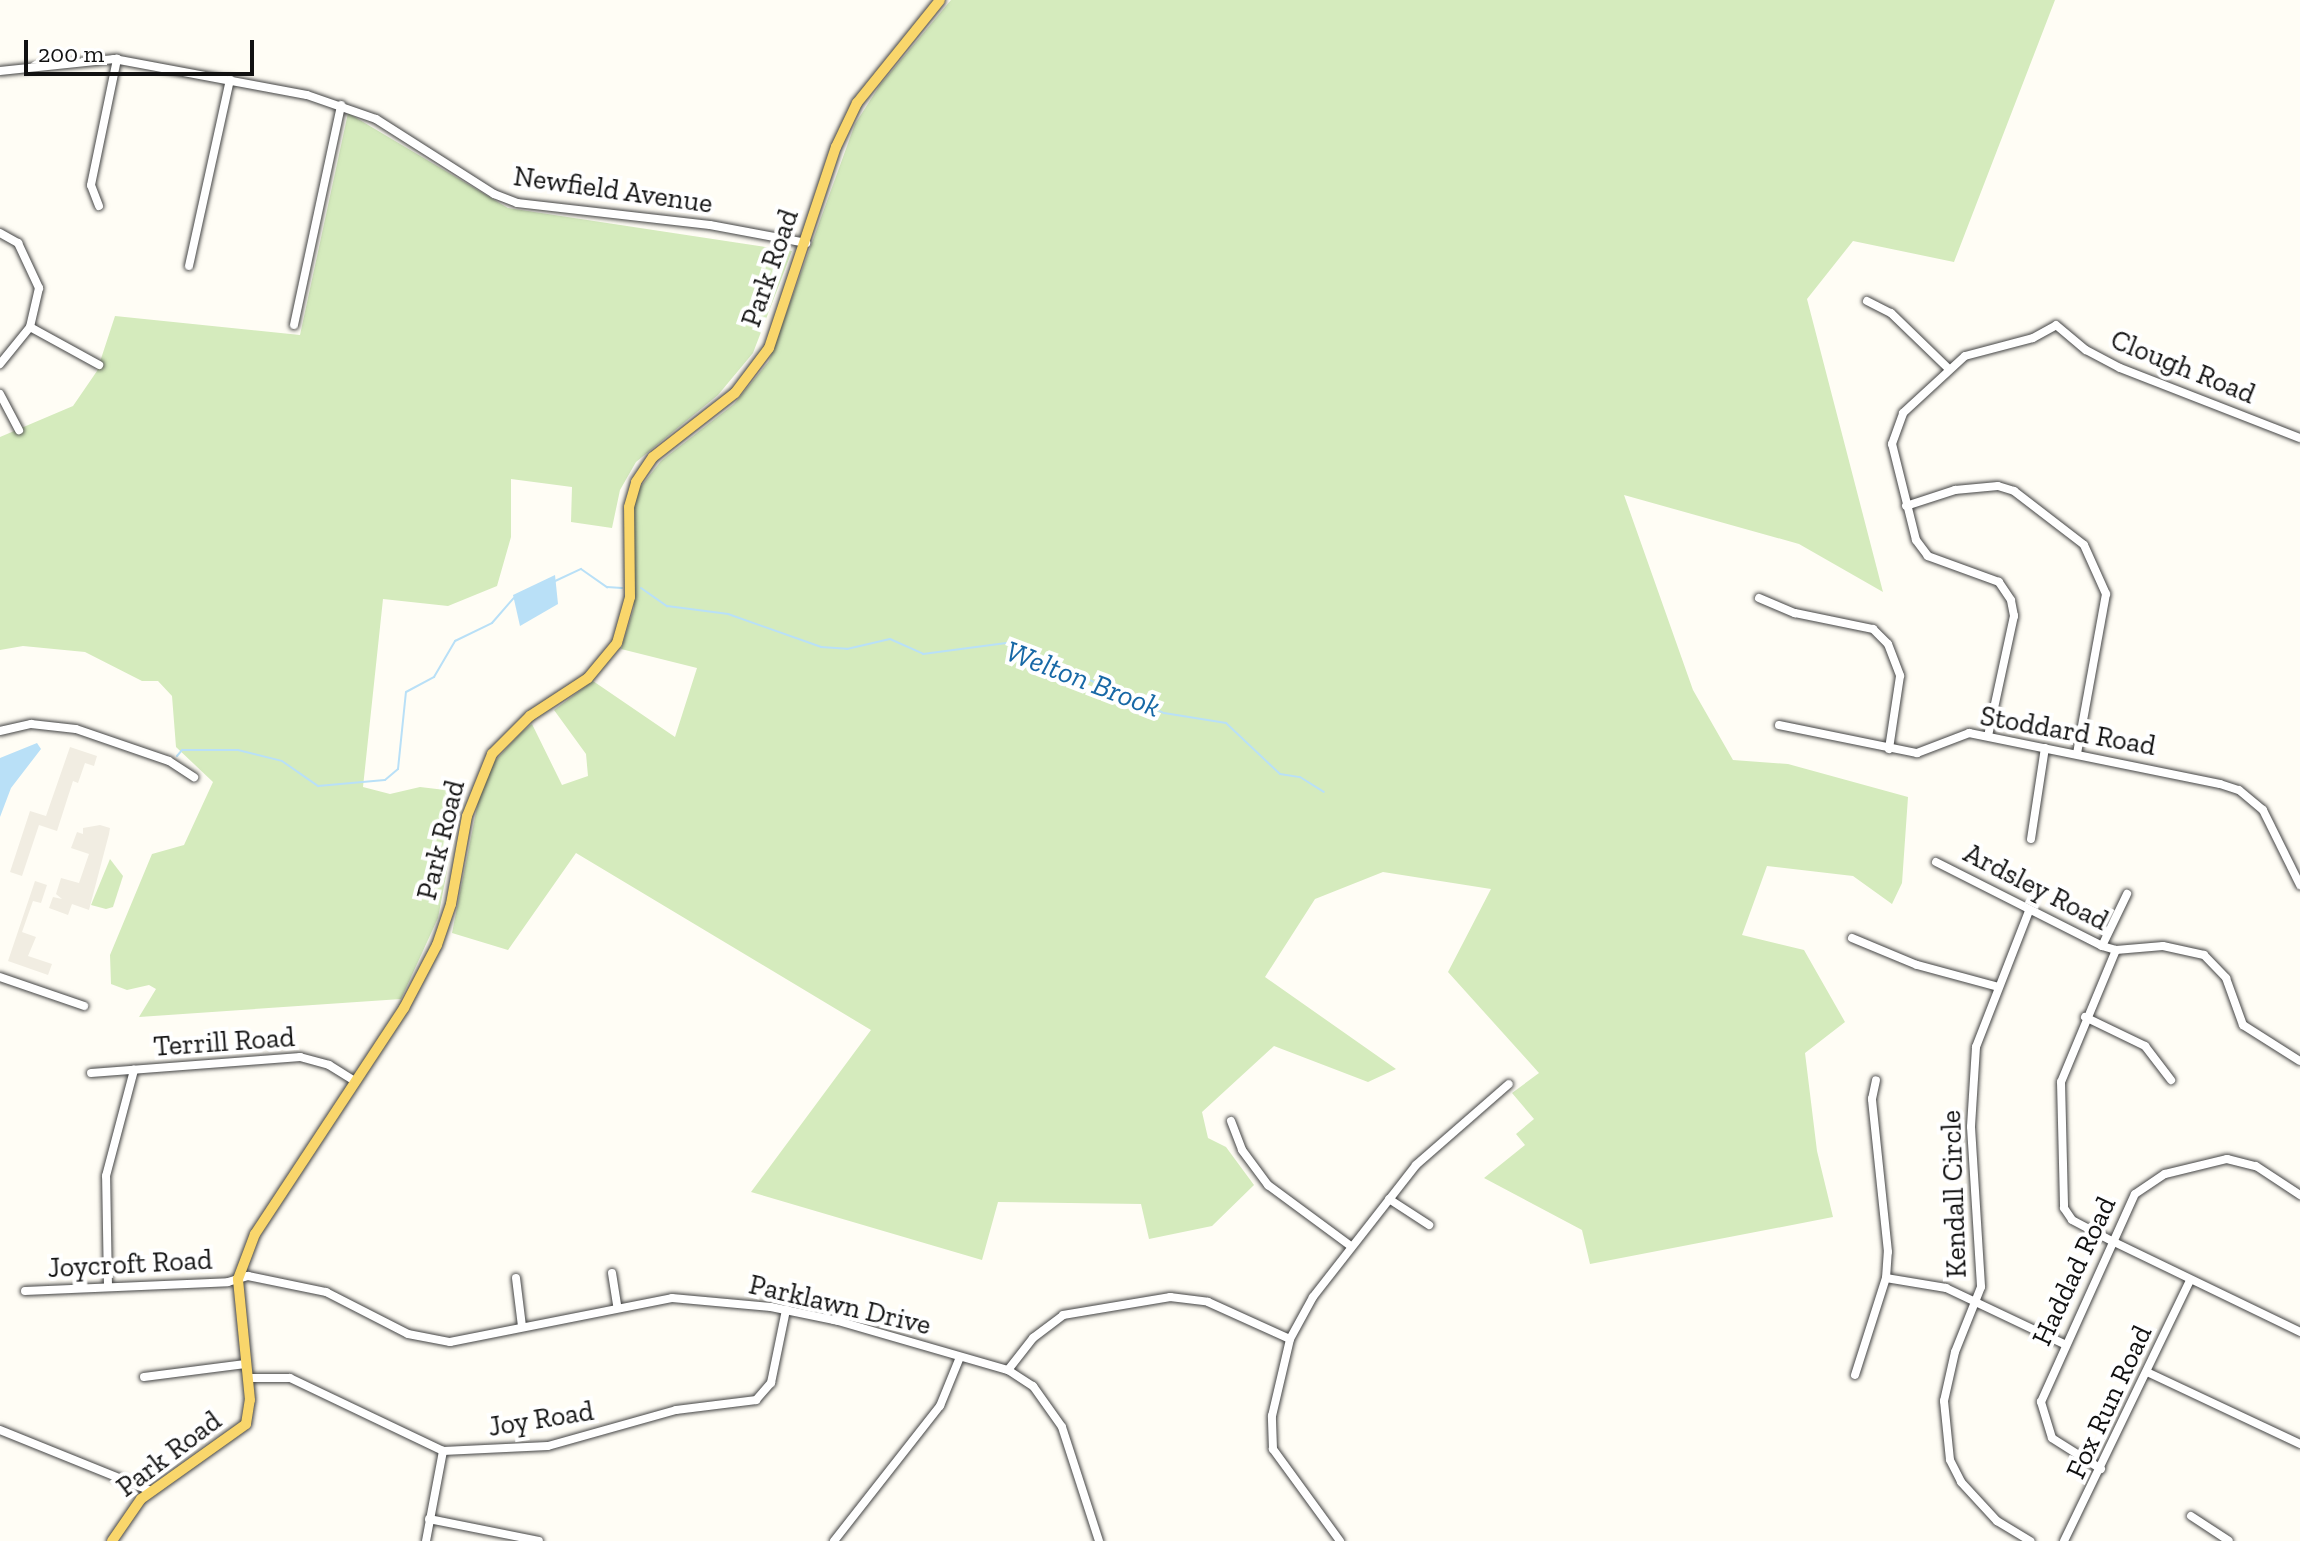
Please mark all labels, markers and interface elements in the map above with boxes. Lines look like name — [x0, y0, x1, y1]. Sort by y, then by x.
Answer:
scale bar — [28, 24, 258, 74]
text: 200 m — [38, 39, 104, 68]
street label: Newfield Avenue — [511, 159, 715, 221]
street label: Park Road — [734, 205, 806, 331]
street label: Clough Road — [2106, 323, 2260, 411]
water label: Welton Brook — [1000, 633, 1166, 725]
street label: Stoddard Road — [1978, 699, 2158, 763]
street label: Park Road — [410, 777, 472, 903]
street label: Ardsley Road — [1958, 836, 2114, 938]
street label: Terrill Road — [152, 1020, 296, 1064]
street label: Kendall Circle — [1934, 1109, 1974, 1279]
street label: Haddad Road — [2025, 1191, 2123, 1351]
street label: Joycroft Road — [47, 1243, 213, 1285]
street label: Parklawn Drive — [746, 1268, 934, 1342]
street label: Fox Run Road — [2059, 1320, 2159, 1484]
street label: Joy Road — [486, 1394, 596, 1444]
street label: Park Road — [110, 1404, 228, 1504]

